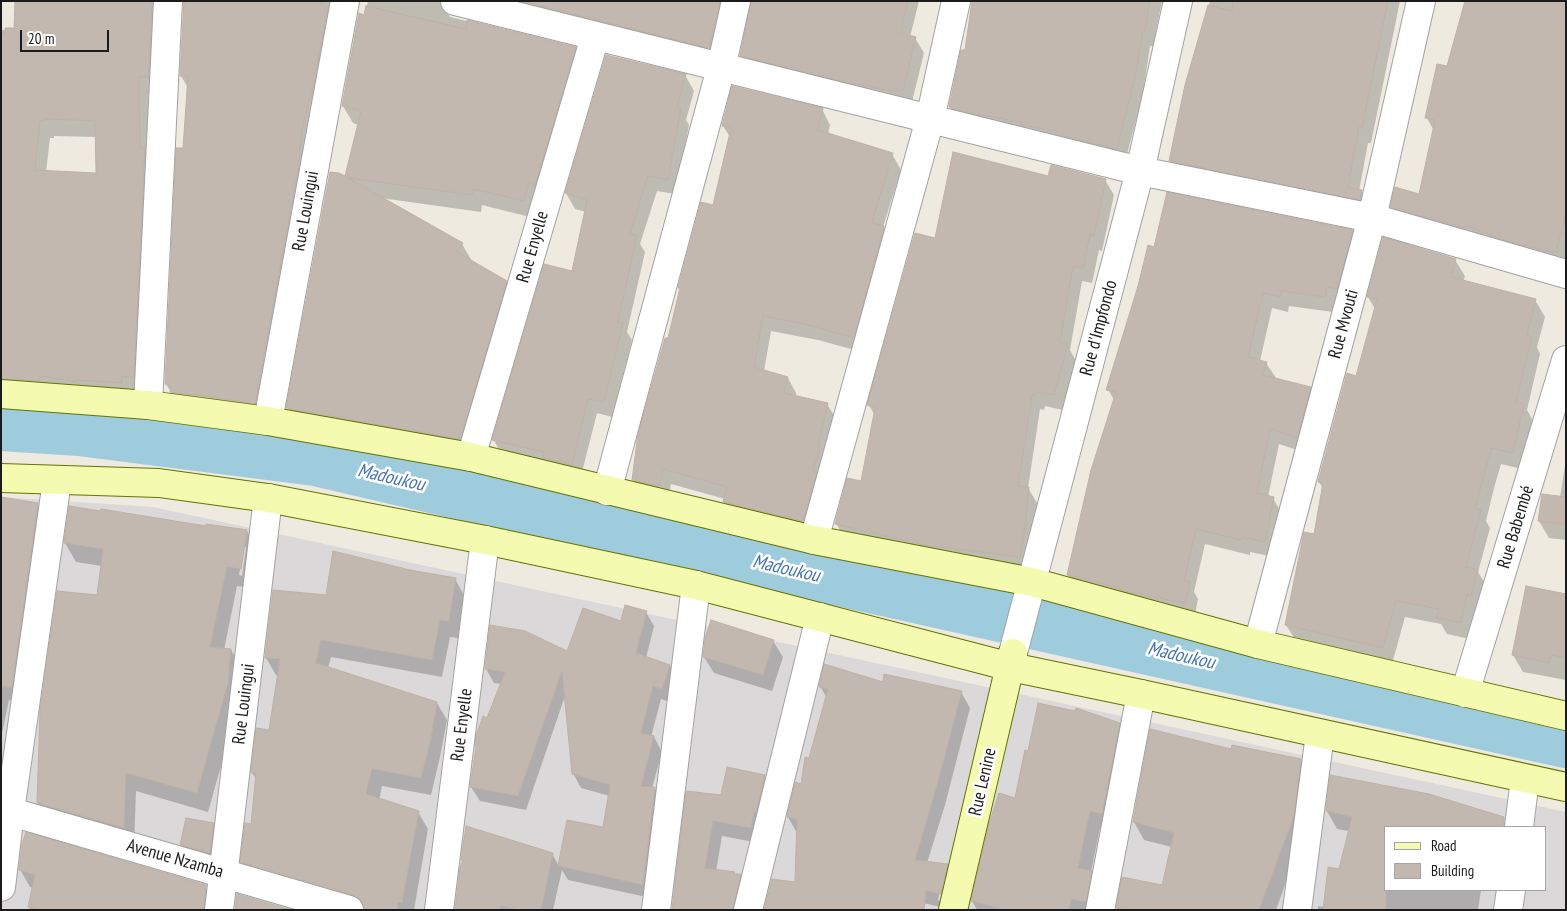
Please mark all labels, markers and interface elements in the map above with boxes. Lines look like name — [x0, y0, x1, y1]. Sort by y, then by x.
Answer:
scale bar — [22, 20, 111, 52]
text: 20 m — [28, 29, 54, 48]
street label: Rue Louingui — [288, 169, 324, 253]
street label: Rue Enyelle — [513, 209, 553, 285]
street label: Rue d'Impfondo — [1076, 278, 1122, 378]
street label: Rue Mvouti — [1324, 287, 1364, 361]
water label: Madoukou — [355, 459, 427, 497]
street label: Rue Babembé — [1493, 483, 1539, 571]
water label: Madoukou — [750, 550, 822, 588]
water label: Madoukou — [1145, 637, 1217, 675]
street label: Rue Louingui — [228, 662, 260, 746]
street label: Rue Enyelle — [447, 687, 477, 763]
street label: Rue Lenine — [965, 746, 1001, 818]
legend — [1384, 826, 1547, 891]
street label: Avenue Nzamba — [124, 835, 226, 883]
text: Road — [1431, 836, 1457, 855]
text: Building — [1431, 861, 1474, 880]

